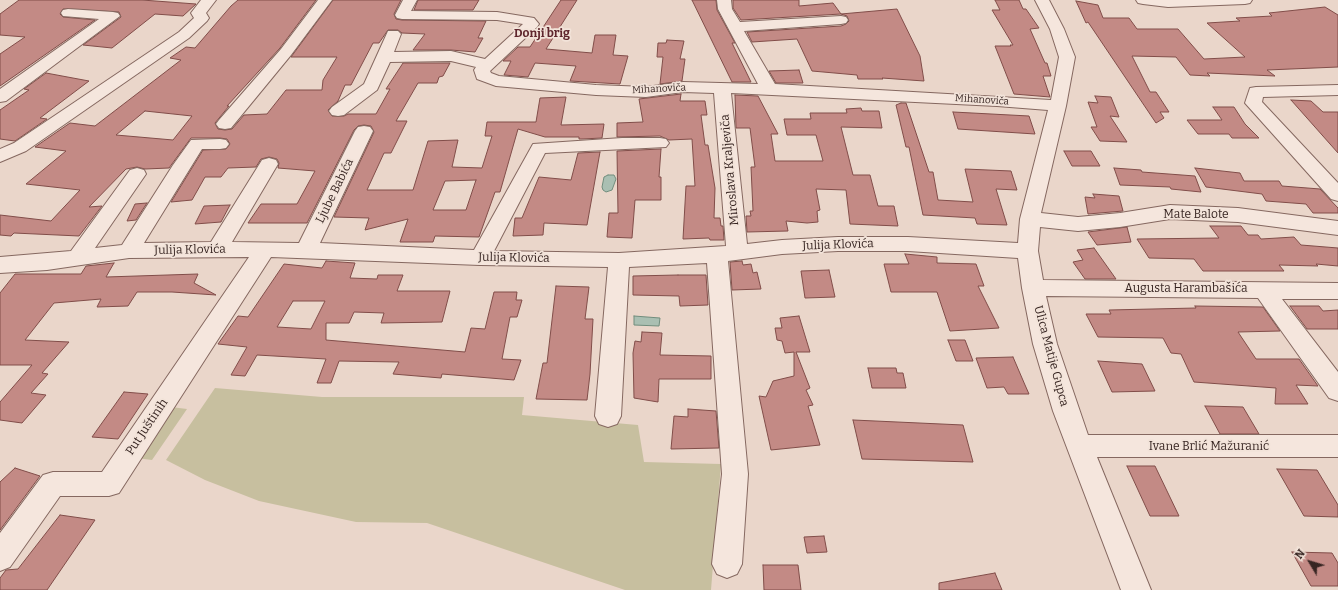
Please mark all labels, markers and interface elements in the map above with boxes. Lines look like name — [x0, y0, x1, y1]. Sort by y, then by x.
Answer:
district label: Donji brig — [514, 27, 570, 41]
street label: Mihanoviča — [632, 82, 686, 96]
street label: Mihanoviča — [955, 92, 1009, 108]
street label: Miroslava Kraljeviča — [718, 114, 742, 226]
street label: Ljube Babića — [313, 156, 357, 226]
street label: Mate Balote — [1163, 208, 1229, 222]
street label: Julija Klovića — [802, 237, 874, 253]
street label: Julija Klovića — [154, 242, 226, 258]
street label: Julija Klovića — [478, 250, 550, 266]
street label: Augusta Harambašića — [1125, 282, 1247, 296]
street label: Ulica Matije Gupca — [1031, 304, 1071, 408]
street label: Put Juštinih — [123, 396, 171, 458]
street label: Ivane Brlić Mažuranić — [1149, 440, 1269, 454]
north arrow — [1290, 542, 1330, 582]
text: N — [1292, 547, 1308, 562]

